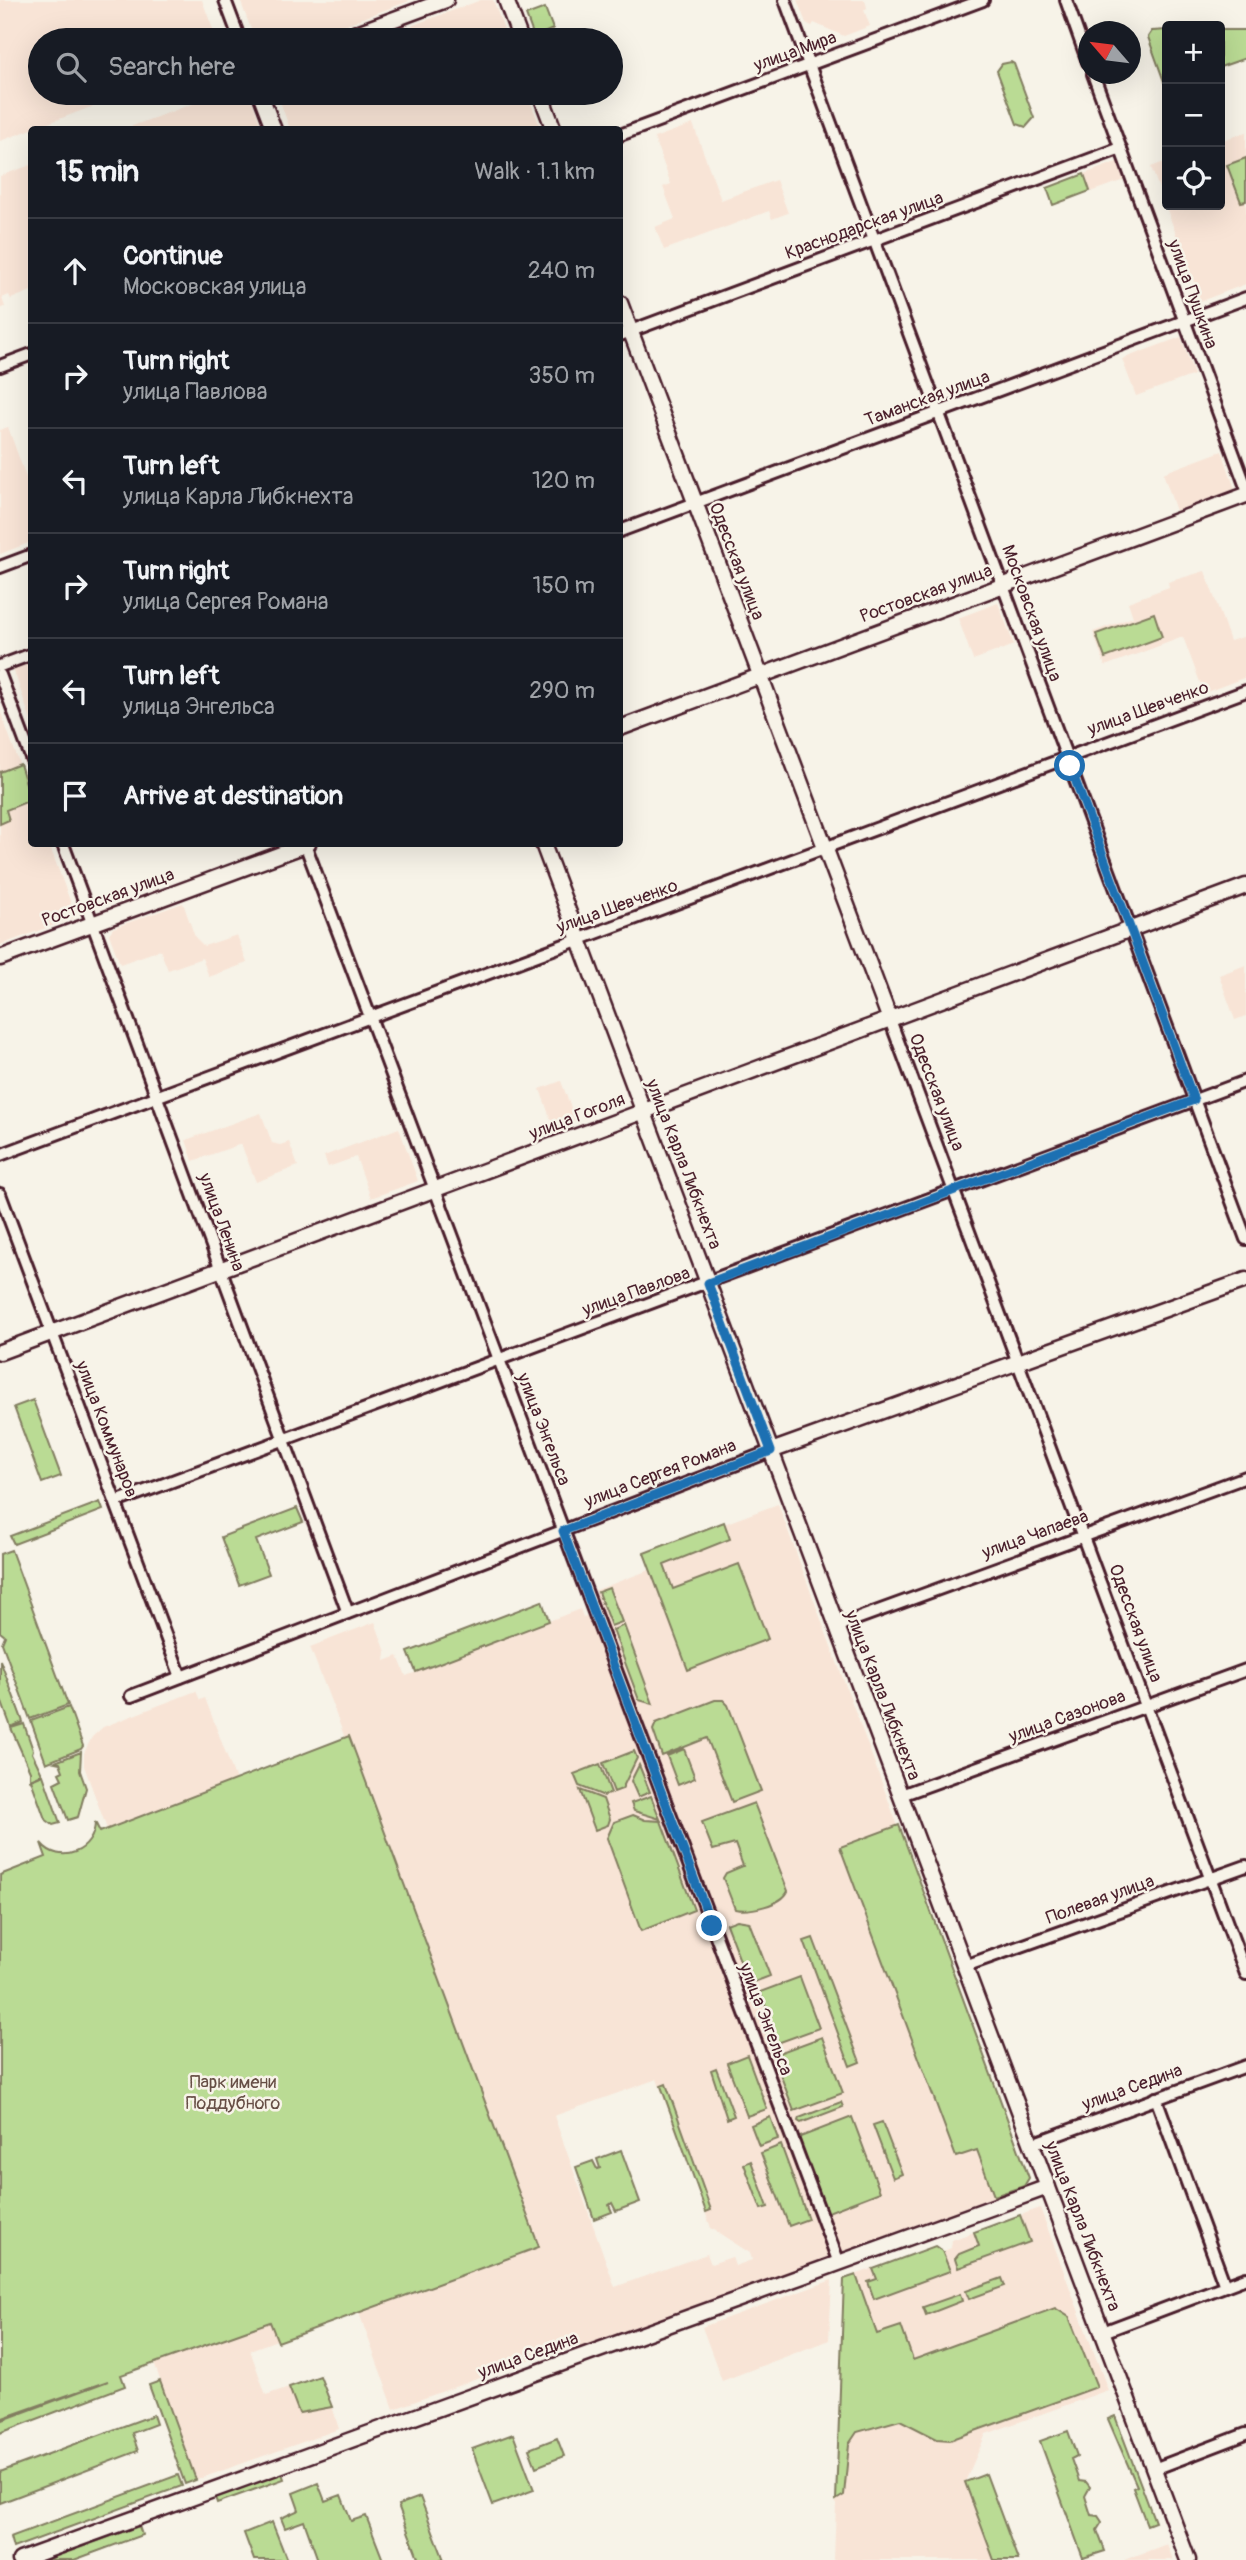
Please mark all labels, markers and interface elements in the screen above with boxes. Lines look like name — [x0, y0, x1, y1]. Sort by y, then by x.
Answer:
north arrow — [1078, 21, 1141, 84]
map controls — [1162, 21, 1225, 210]
button: + — [1162, 21, 1225, 84]
street label: улица Мира — [750, 26, 840, 77]
search box — [28, 28, 623, 105]
icon: search — [52, 48, 90, 86]
text: Search here — [108, 51, 235, 83]
button: − — [1162, 84, 1225, 147]
button: locate — [1162, 147, 1225, 210]
text: 15 min — [56, 153, 139, 190]
text: Walk · 1.1 km — [474, 157, 595, 186]
street label: Краснодарская улица — [782, 186, 946, 265]
street label: улица Пушкина — [1162, 235, 1223, 352]
text: Continue — [123, 240, 223, 272]
icon: ahead — [56, 252, 94, 290]
text: 240 m — [528, 256, 595, 285]
text: Московская улица — [123, 272, 306, 301]
text: Turn right — [123, 345, 229, 377]
icon: right — [56, 357, 94, 395]
text: 350 m — [529, 361, 595, 390]
street label: Таманская улица — [861, 365, 993, 432]
text: улица Павлова — [123, 377, 268, 406]
text: Turn left — [123, 450, 219, 482]
icon: left — [56, 462, 94, 500]
text: 120 m — [532, 466, 595, 495]
text: улица Карла Либкнехта — [123, 482, 353, 511]
street label: Одесская улица — [704, 499, 770, 623]
street label: Московская улица — [996, 542, 1067, 685]
text: Turn right — [123, 555, 229, 587]
street label: Ростовская улица — [857, 559, 995, 628]
icon: right — [56, 567, 94, 605]
text: 150 m — [532, 571, 595, 600]
text: улица Сергея Романа — [123, 587, 328, 616]
text: Turn left — [123, 660, 219, 692]
icon: left — [56, 672, 94, 710]
text: 290 m — [529, 676, 595, 705]
street label: улица Шевченко — [1084, 676, 1212, 741]
text: улица Энгельса — [123, 692, 275, 721]
route start — [1054, 750, 1085, 781]
icon: arrive — [56, 777, 94, 815]
text: Arrive at destination — [123, 780, 343, 812]
street label: Ростовская улица — [39, 863, 177, 932]
street label: улица Шевченко — [553, 874, 681, 939]
street label: Одесская улица — [904, 1030, 970, 1154]
street label: улица Карла Либкнехта — [640, 1075, 727, 1252]
street label: улица Гоголя — [525, 1088, 628, 1146]
street label: улица Ленина — [193, 1169, 250, 1274]
street label: улица Павлова — [578, 1261, 693, 1322]
street label: улица Коммунаров — [70, 1357, 143, 1501]
street label: улица Энгельса — [511, 1369, 576, 1489]
street label: улица Сергея Романа — [580, 1434, 739, 1513]
street label: улица Чапаева — [978, 1505, 1092, 1565]
street label: Одесская улица — [1103, 1561, 1168, 1685]
street label: улица Карла Либкнехта — [839, 1606, 926, 1783]
street label: улица Сазонова — [1005, 1685, 1129, 1749]
street label: Полевая улица — [1043, 1869, 1157, 1930]
route end — [696, 1910, 727, 1941]
street label: улица Энгельса — [733, 1959, 798, 2079]
street label: улица Седина — [1078, 2059, 1185, 2117]
park label: Парк имени Поддубного — [186, 2071, 281, 2115]
street label: улица Карла Либкнехта — [1039, 2137, 1126, 2314]
street label: улица Седина — [474, 2327, 581, 2385]

